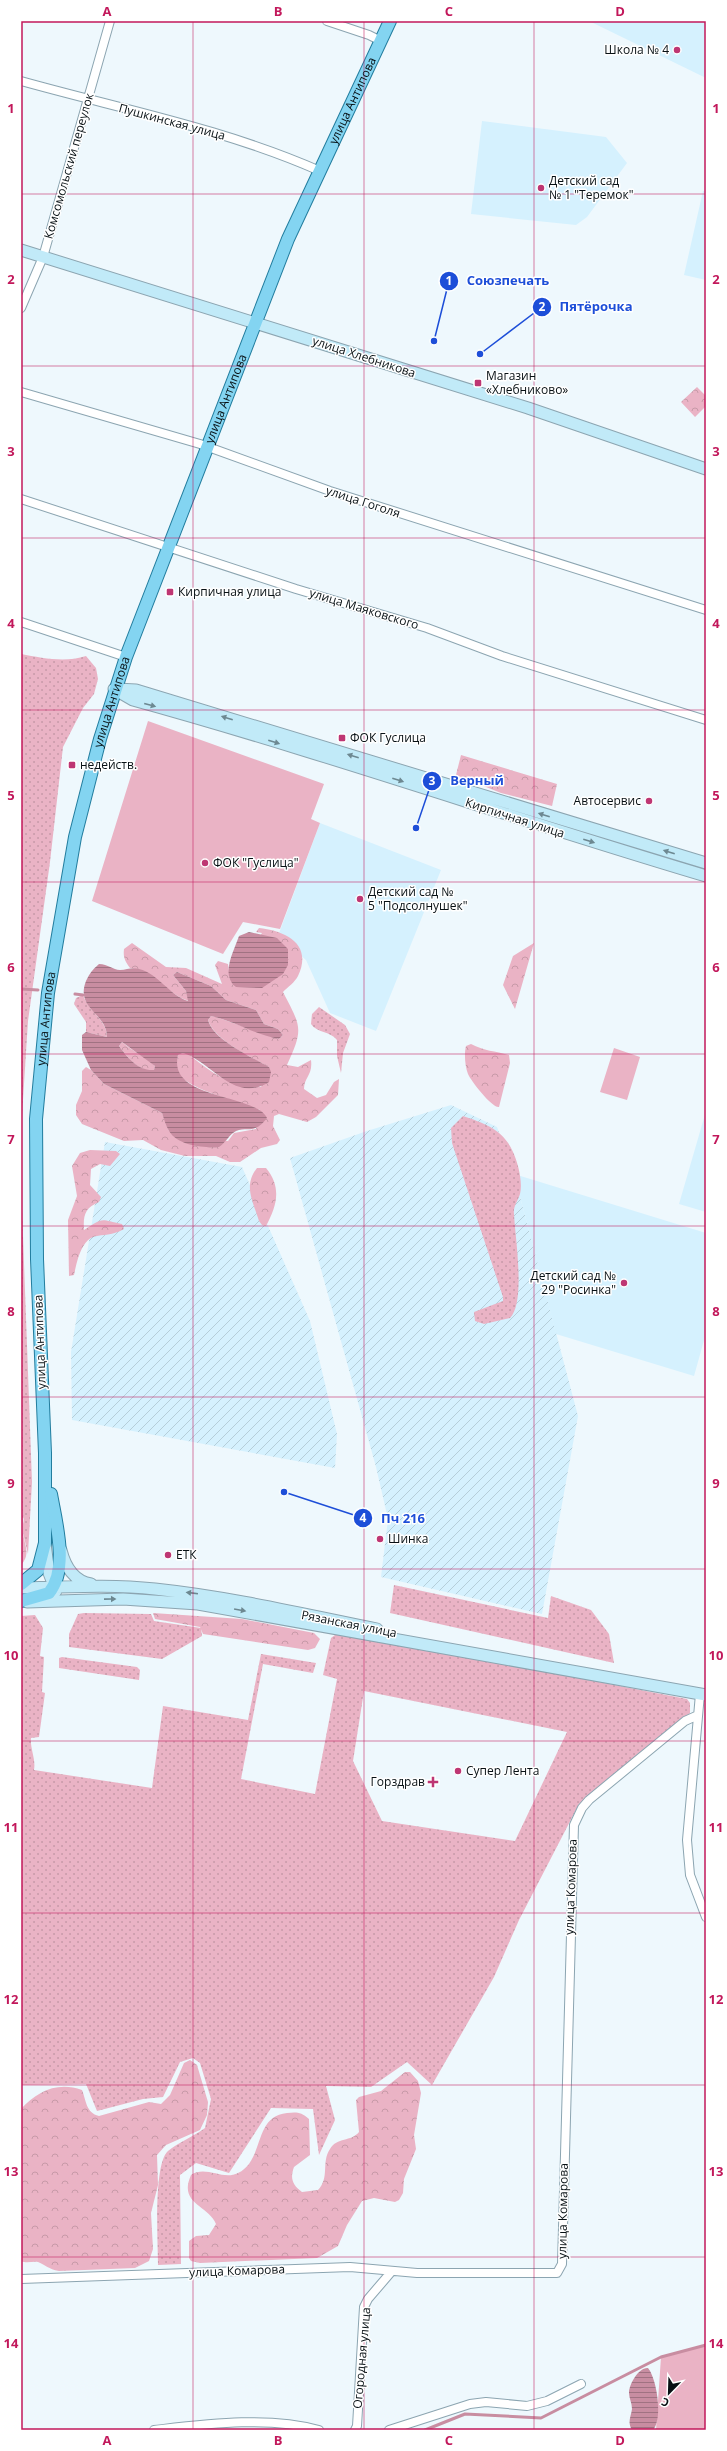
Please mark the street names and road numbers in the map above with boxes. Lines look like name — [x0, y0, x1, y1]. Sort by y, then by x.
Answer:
street label: улица Антипова — [324, 54, 380, 147]
street label: Комсомольский переулок — [40, 90, 98, 241]
street label: Пушкинская улица — [117, 99, 227, 144]
street label: улица Хлебникова — [310, 332, 418, 381]
street label: улица Антипова — [201, 352, 251, 446]
street label: улица Гоголя — [324, 482, 402, 522]
street label: улица Маяковского — [307, 584, 421, 633]
street label: улица Антипова — [89, 654, 134, 749]
street label: Кирпичная улица — [463, 793, 567, 842]
street label: улица Антипова — [32, 970, 60, 1066]
street label: улица Антипова — [29, 1295, 50, 1390]
street label: Рязанская улица — [300, 1606, 398, 1641]
street label: улица Комарова — [560, 1839, 581, 1935]
street label: улица Комарова — [553, 2163, 572, 2259]
street label: улица Комарова — [189, 2260, 285, 2281]
street label: Огородная улица — [349, 2306, 374, 2409]

